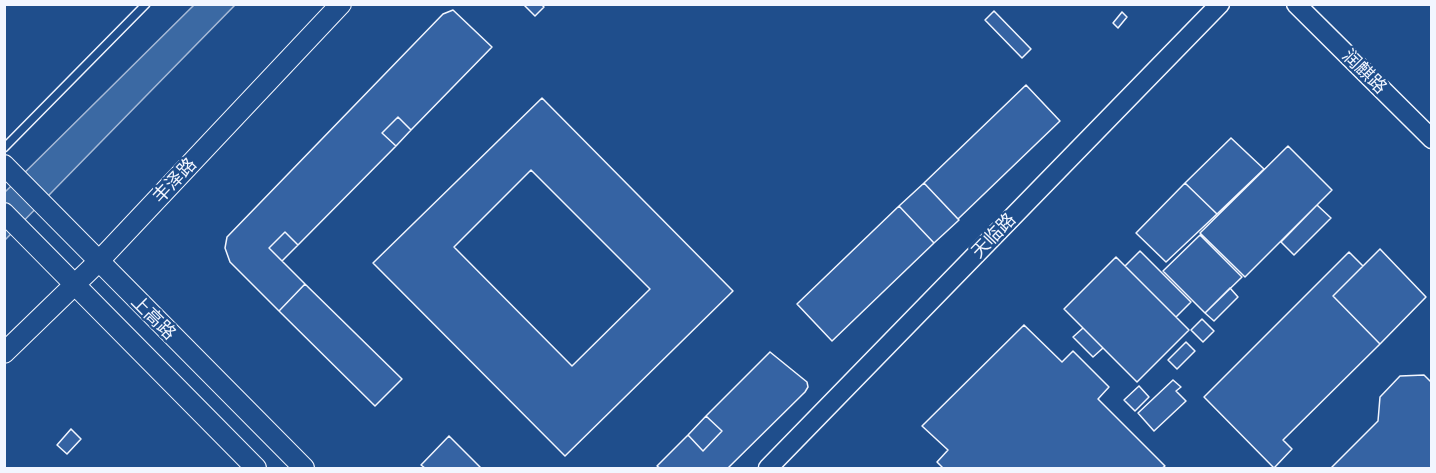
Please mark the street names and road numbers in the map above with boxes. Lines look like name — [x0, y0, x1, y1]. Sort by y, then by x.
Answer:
street label: 润麒路 — [1337, 45, 1391, 99]
street label: 丰泽路 — [149, 154, 201, 208]
street label: 天临路 — [967, 209, 1021, 263]
street label: 上高路 — [126, 291, 180, 345]

